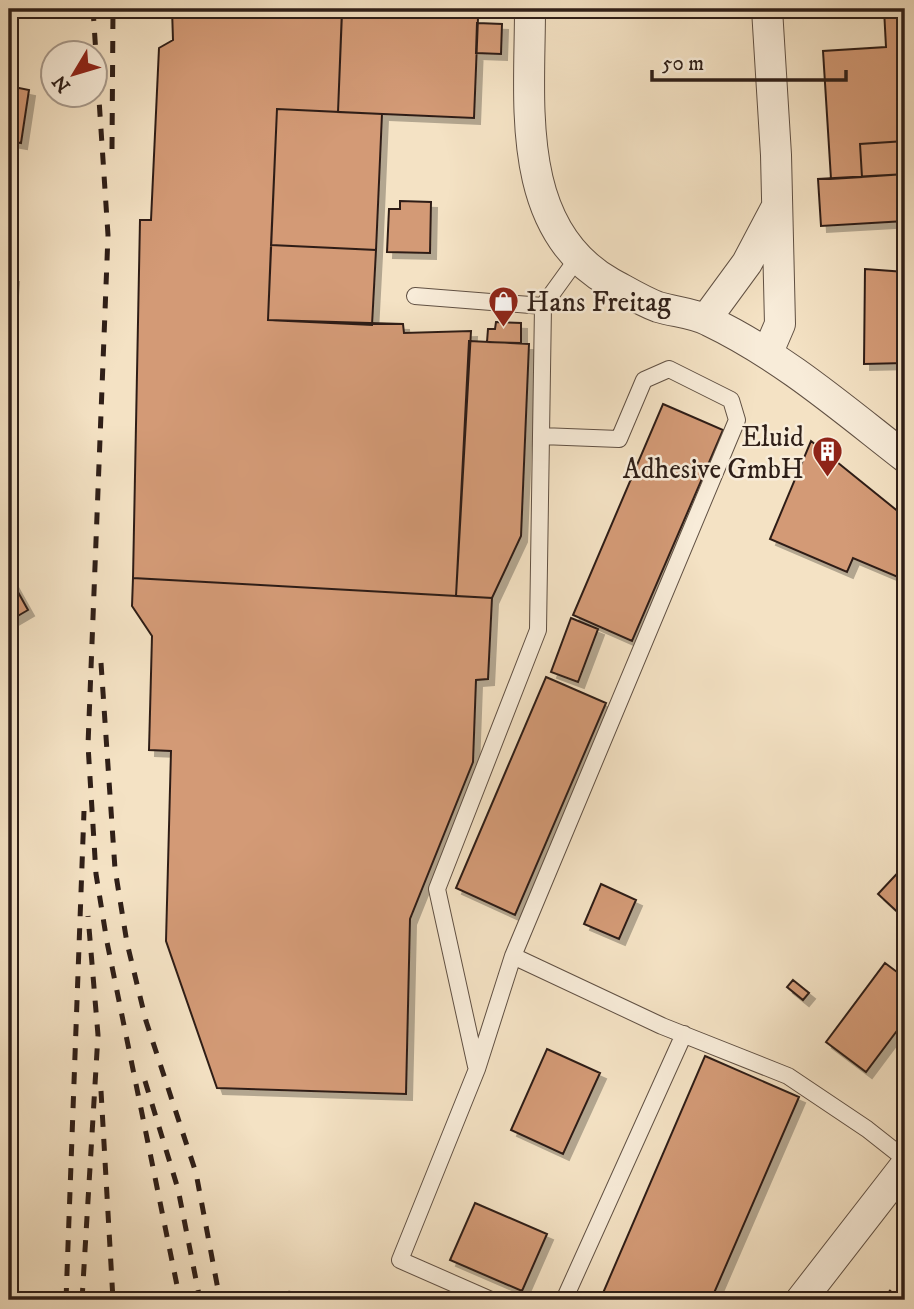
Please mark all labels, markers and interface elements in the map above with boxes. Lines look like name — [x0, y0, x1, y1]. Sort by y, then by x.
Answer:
north arrow — [38, 38, 108, 108]
scale bar — [652, 38, 846, 82]
text: 50 m — [662, 51, 704, 77]
text: N — [48, 70, 76, 97]
shop icon: Hans Freitag — [486, 284, 520, 328]
place label: Hans Freitag — [526, 285, 671, 320]
place label: Eluid Adhesive GmbH — [623, 420, 804, 487]
building icon: Eluid Adhesive GmbH — [810, 435, 844, 479]

